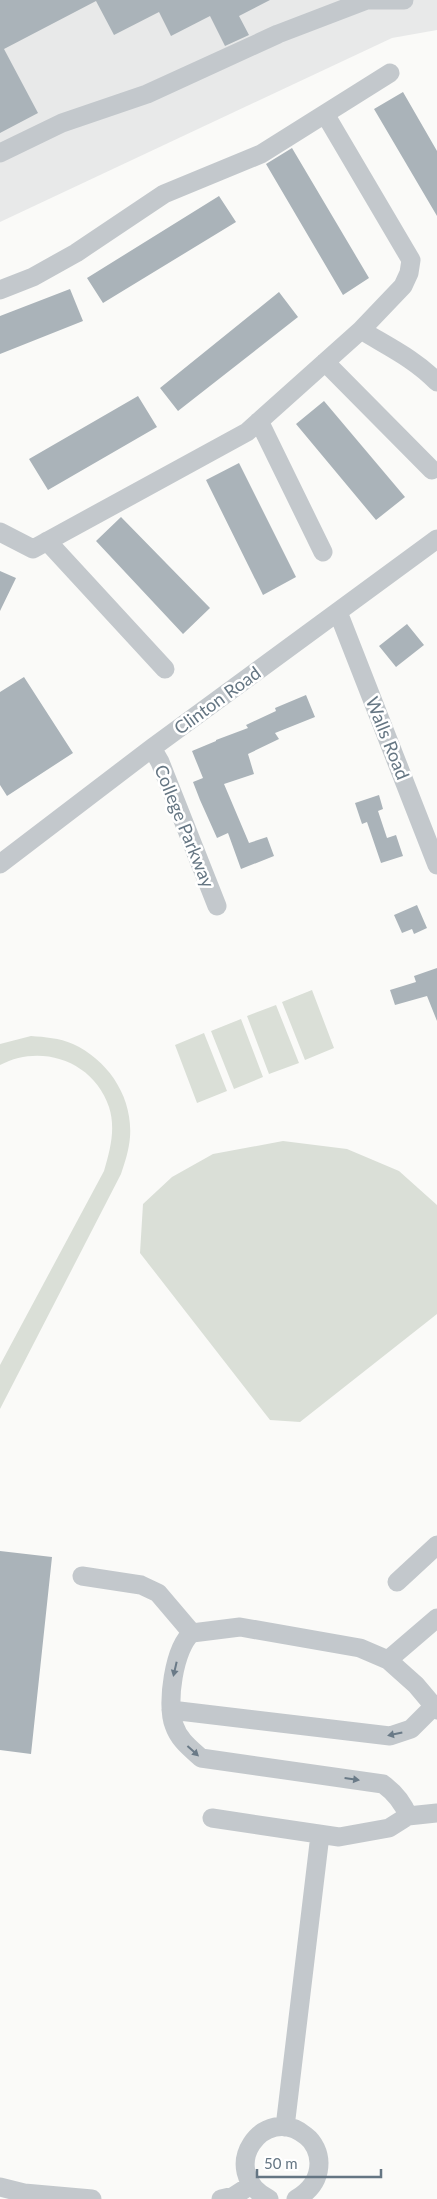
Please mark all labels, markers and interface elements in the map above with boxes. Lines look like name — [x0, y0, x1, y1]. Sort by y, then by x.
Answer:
street label: Clinton Road — [169, 661, 265, 739]
street label: Walls Road — [361, 693, 415, 783]
street label: College Parkway — [150, 761, 220, 891]
one-way arrow — [171, 1662, 179, 1677]
one-way arrow — [388, 1730, 403, 1738]
one-way arrow — [187, 1746, 200, 1757]
one-way arrow — [344, 1775, 360, 1783]
scale bar — [257, 2146, 381, 2178]
text: 50 m — [264, 2154, 298, 2172]

